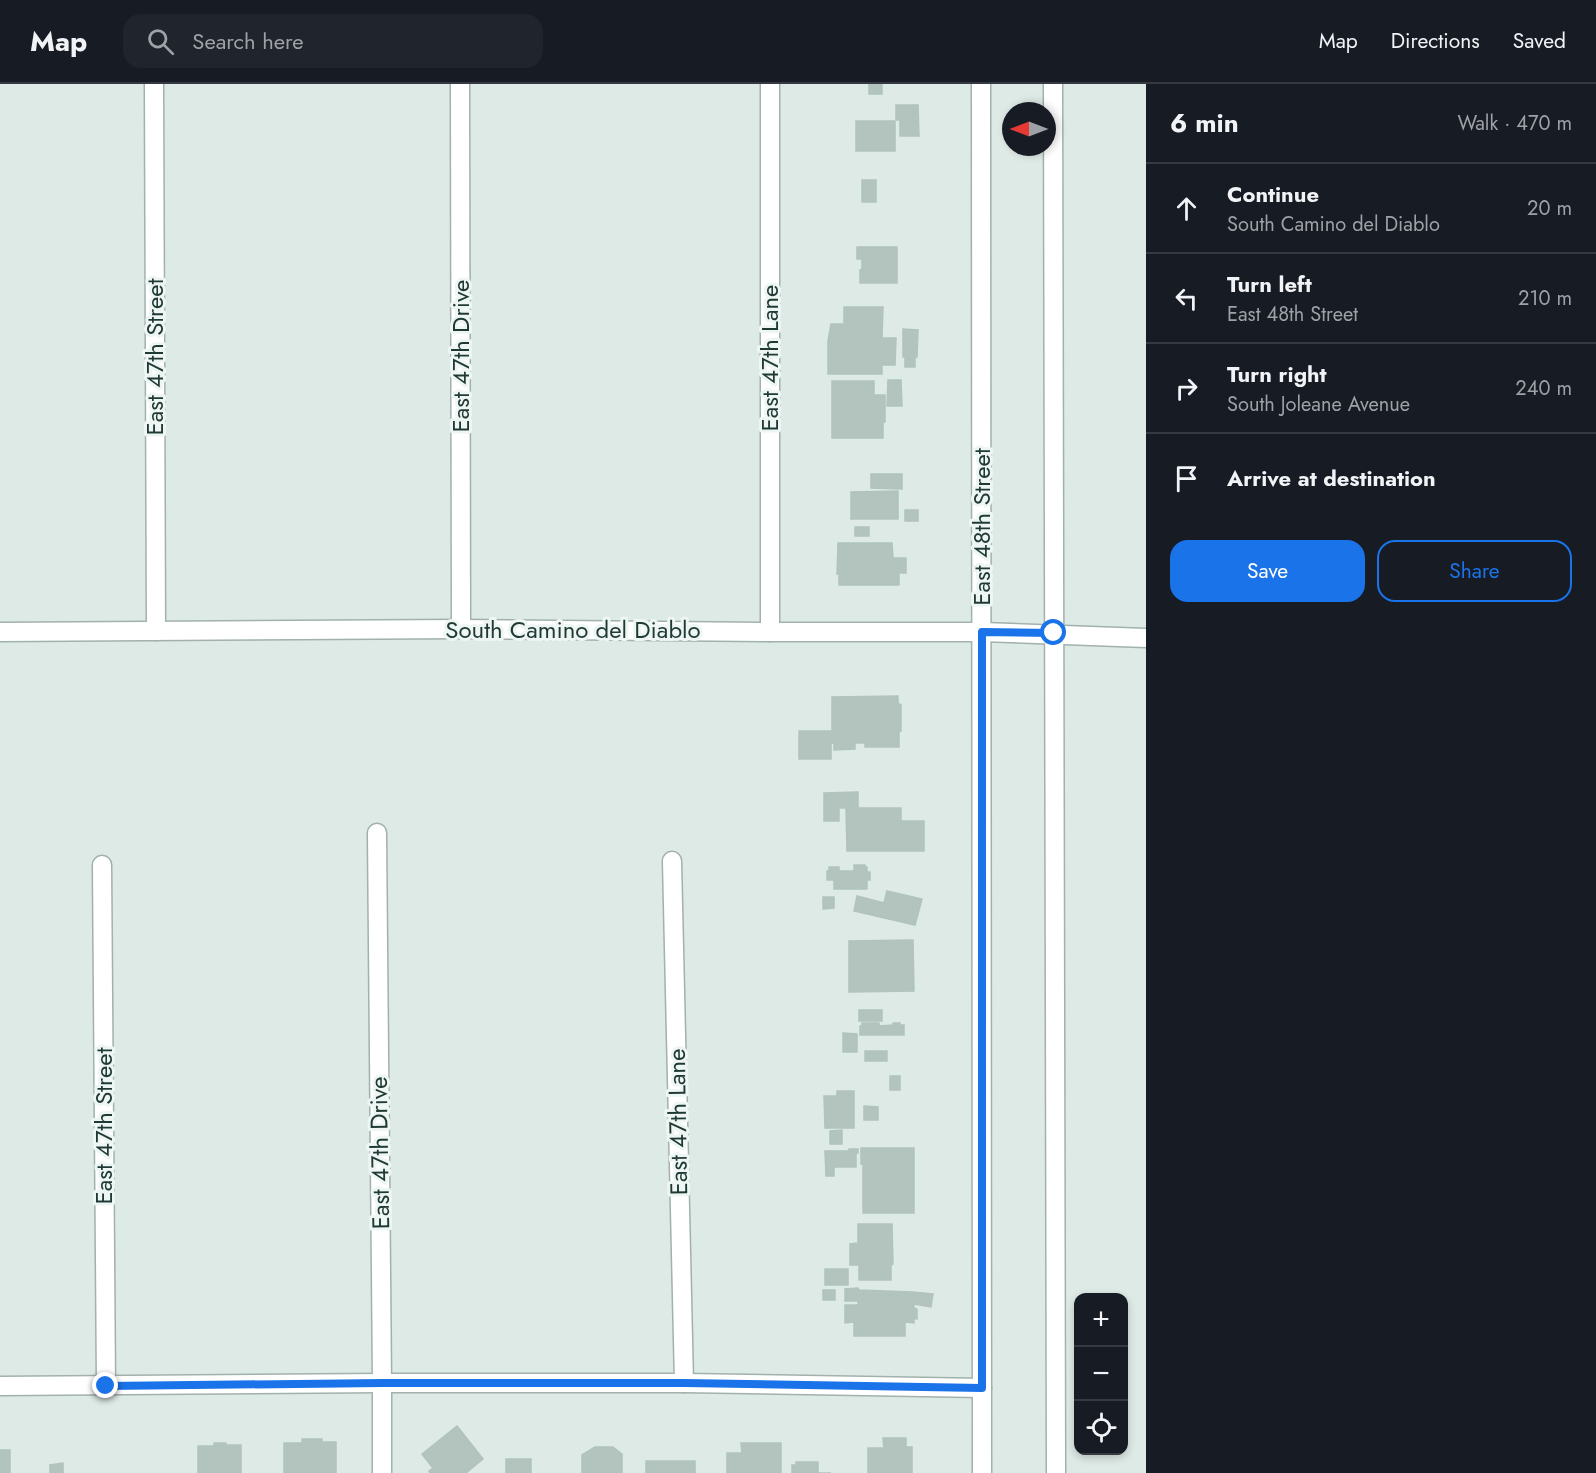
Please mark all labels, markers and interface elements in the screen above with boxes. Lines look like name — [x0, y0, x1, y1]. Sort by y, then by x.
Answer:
search box — [123, 14, 543, 68]
text: Map — [30, 21, 87, 62]
icon: search — [144, 25, 177, 58]
text: Search here — [192, 25, 304, 57]
text: Map — [1319, 26, 1358, 56]
text: Directions — [1391, 26, 1480, 56]
text: Saved — [1513, 26, 1566, 56]
north arrow — [1002, 102, 1056, 156]
text: 6 min — [1170, 104, 1239, 142]
text: Walk · 470 m — [1457, 109, 1572, 138]
text: Continue — [1227, 178, 1319, 210]
icon: ahead — [1170, 192, 1203, 225]
text: 20 m — [1527, 194, 1572, 223]
text: South Camino del Diablo — [1227, 210, 1440, 239]
text: Turn left — [1227, 268, 1312, 300]
street label: East 47th Street — [137, 278, 172, 435]
street label: East 47th Drive — [443, 280, 478, 432]
icon: left — [1170, 282, 1203, 315]
text: 210 m — [1518, 284, 1572, 313]
street label: East 47th Lane — [752, 285, 787, 431]
text: East 48th Street — [1227, 300, 1358, 329]
text: Turn right — [1227, 358, 1327, 390]
icon: right — [1170, 372, 1203, 405]
text: 240 m — [1515, 374, 1572, 403]
text: South Joleane Avenue — [1227, 390, 1410, 419]
street label: East 48th Street — [964, 448, 999, 606]
icon: arrive — [1170, 462, 1203, 495]
text: Arrive at destination — [1227, 462, 1436, 494]
button: Save — [1170, 540, 1365, 602]
button: Share — [1377, 540, 1572, 602]
street label: South Camino del Diablo — [445, 612, 701, 647]
route start — [1040, 619, 1066, 645]
street label: East 47th Street — [86, 1047, 121, 1204]
street label: East 47th Lane — [659, 1048, 696, 1196]
street label: East 47th Drive — [361, 1076, 398, 1230]
map controls — [1074, 1293, 1128, 1455]
button: + — [1074, 1293, 1128, 1347]
button: − — [1074, 1347, 1128, 1401]
route end — [92, 1372, 118, 1398]
button: locate — [1074, 1401, 1128, 1455]

